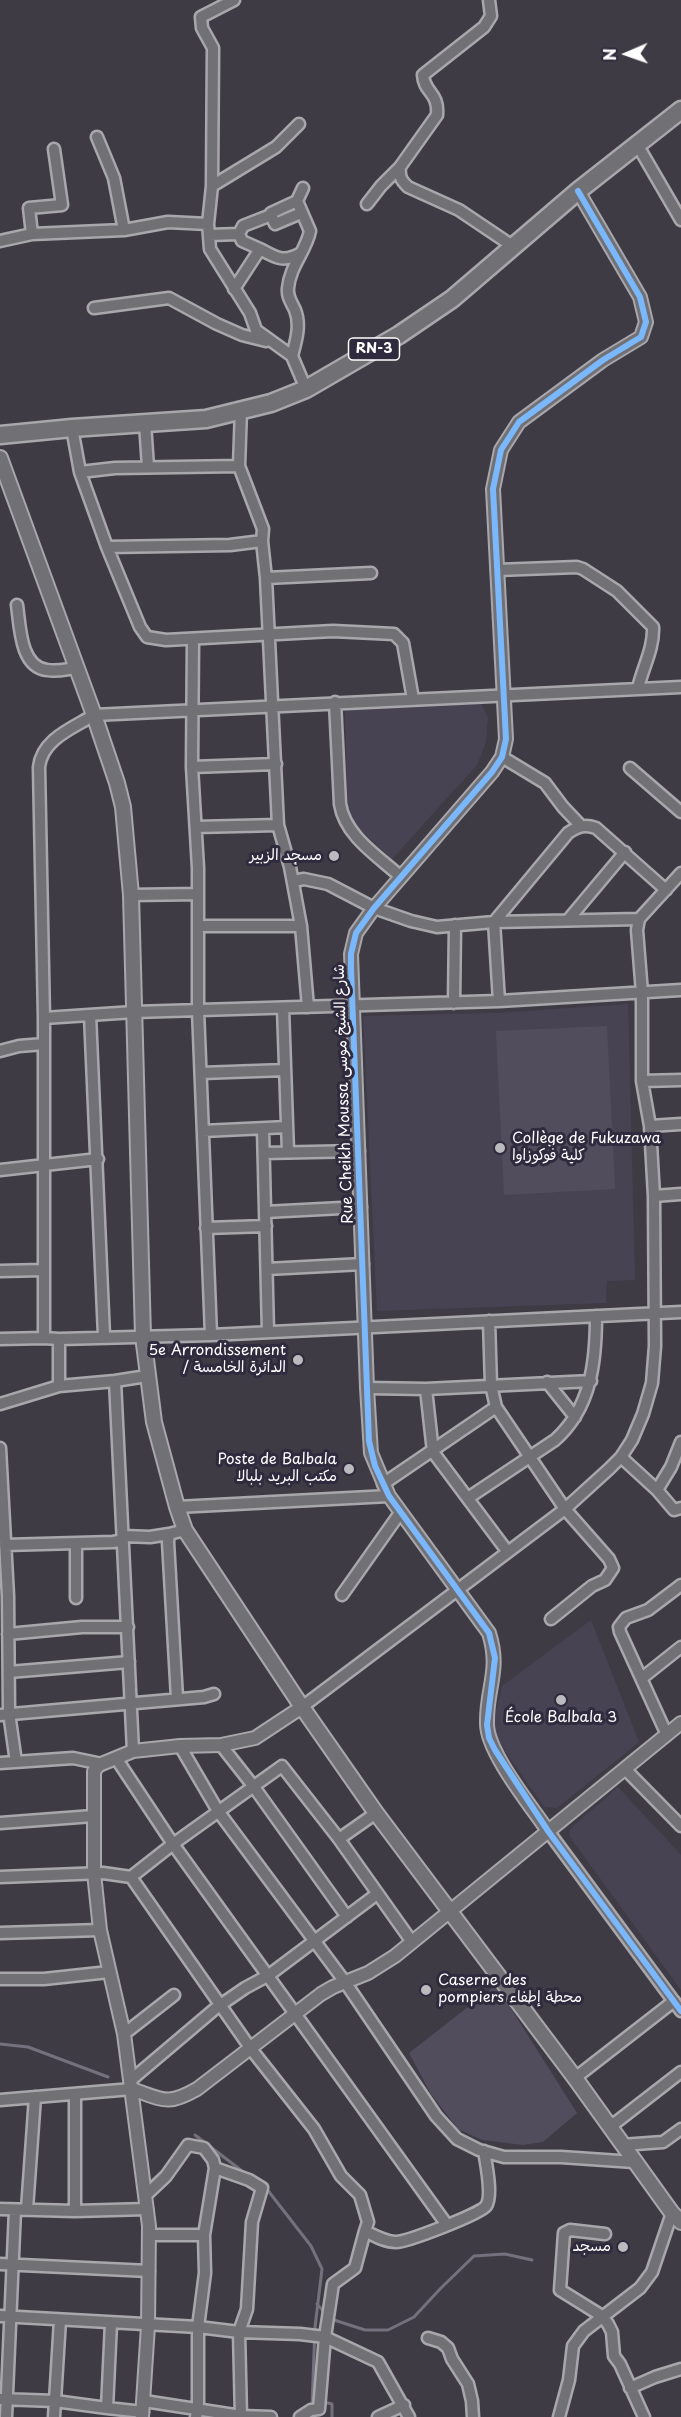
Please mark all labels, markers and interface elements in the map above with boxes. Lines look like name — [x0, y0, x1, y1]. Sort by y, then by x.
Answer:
north arrow — [597, 24, 657, 84]
text: N — [597, 48, 621, 61]
road number: RN-3 — [348, 338, 400, 360]
place label: مسجد الزبير — [250, 847, 322, 865]
marker: مسجد الزبير — [327, 849, 341, 863]
street label: Rue Cheikh Moussa شارع الشيخ موسى — [330, 964, 358, 1224]
place label: Collège de Fukuzawa كلية فوكوزاوا — [512, 1130, 661, 1165]
marker: Collège de Fukuzawa كلية فوكوزاوا — [493, 1141, 507, 1155]
place label: 5e Arrondissement / الدائرة الخامسة — [148, 1342, 286, 1377]
marker: 5e Arrondissement / الدائرة الخامسة — [291, 1353, 305, 1367]
place label: Poste de Balbala مكتب البريد بلبالا — [217, 1451, 337, 1486]
marker: Poste de Balbala مكتب البريد بلبالا — [342, 1462, 356, 1476]
marker: École Balbala 3 — [554, 1693, 568, 1707]
place label: École Balbala 3 — [505, 1709, 617, 1727]
place label: Caserne des pompiers محطة إطفاء — [438, 1972, 582, 2007]
marker: Caserne des pompiers محطة إطفاء — [419, 1983, 433, 1997]
place label: مسجد — [572, 2238, 611, 2256]
marker: مسجد — [616, 2240, 630, 2254]

